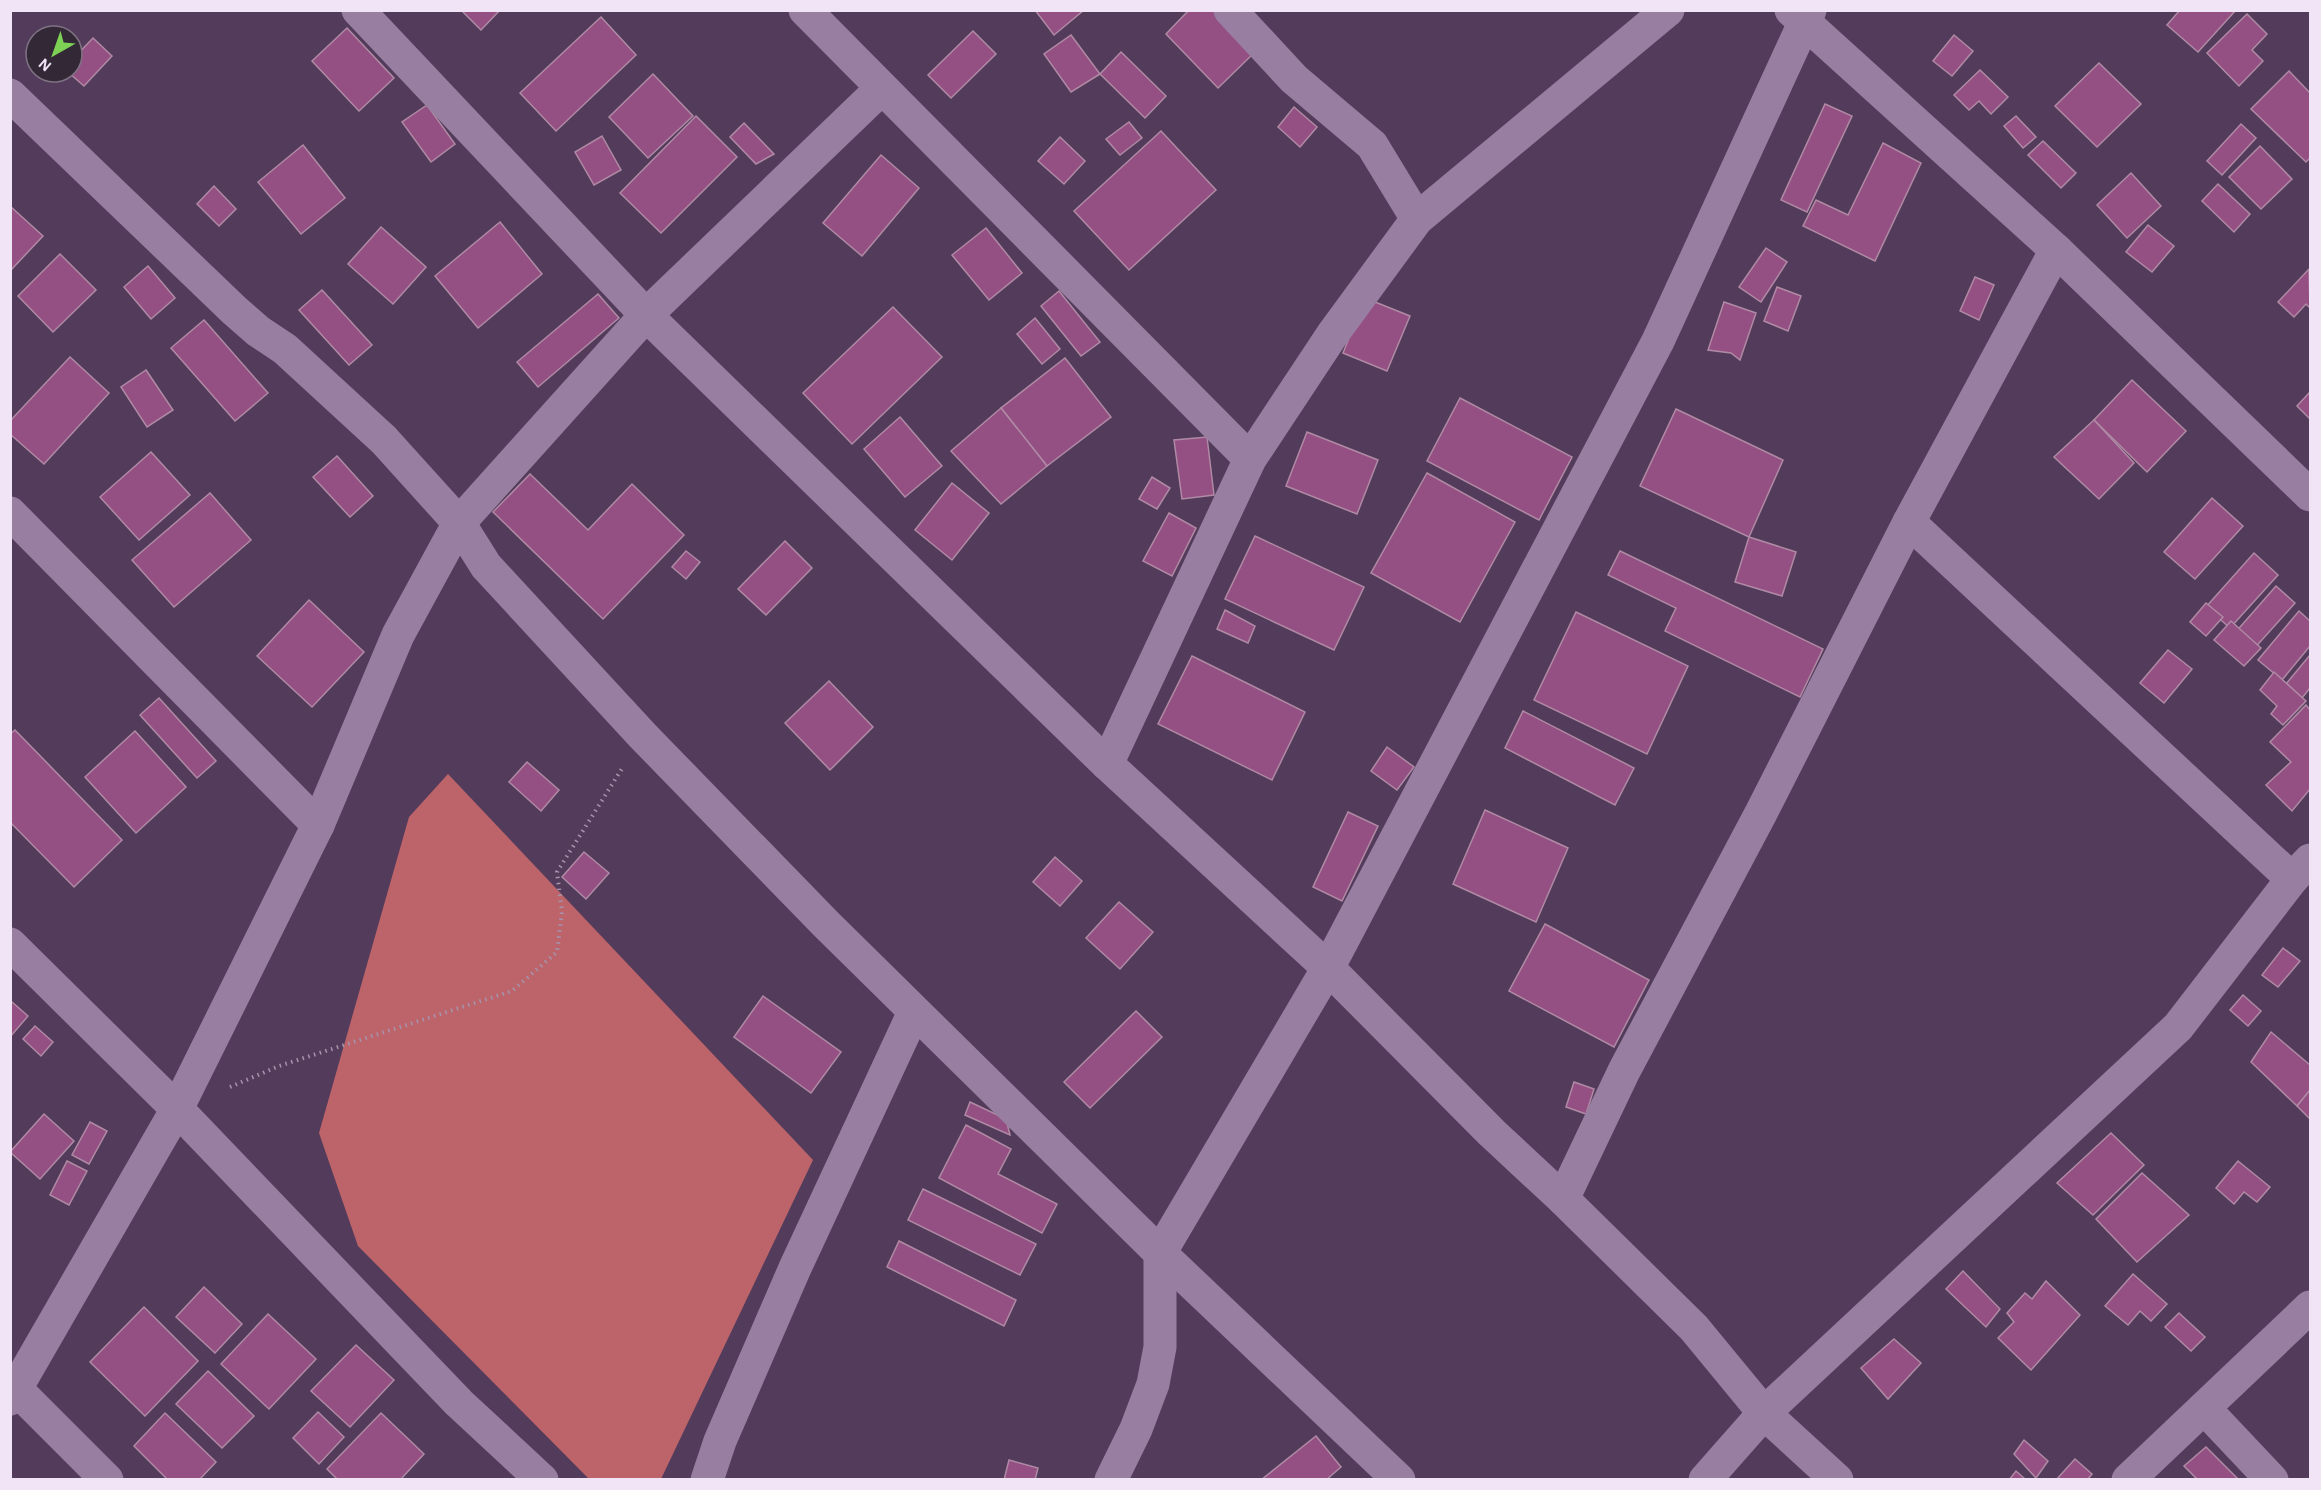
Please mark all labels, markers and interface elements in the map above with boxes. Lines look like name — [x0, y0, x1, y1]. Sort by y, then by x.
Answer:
north arrow — [24, 24, 84, 84]
text: N — [36, 55, 54, 74]

